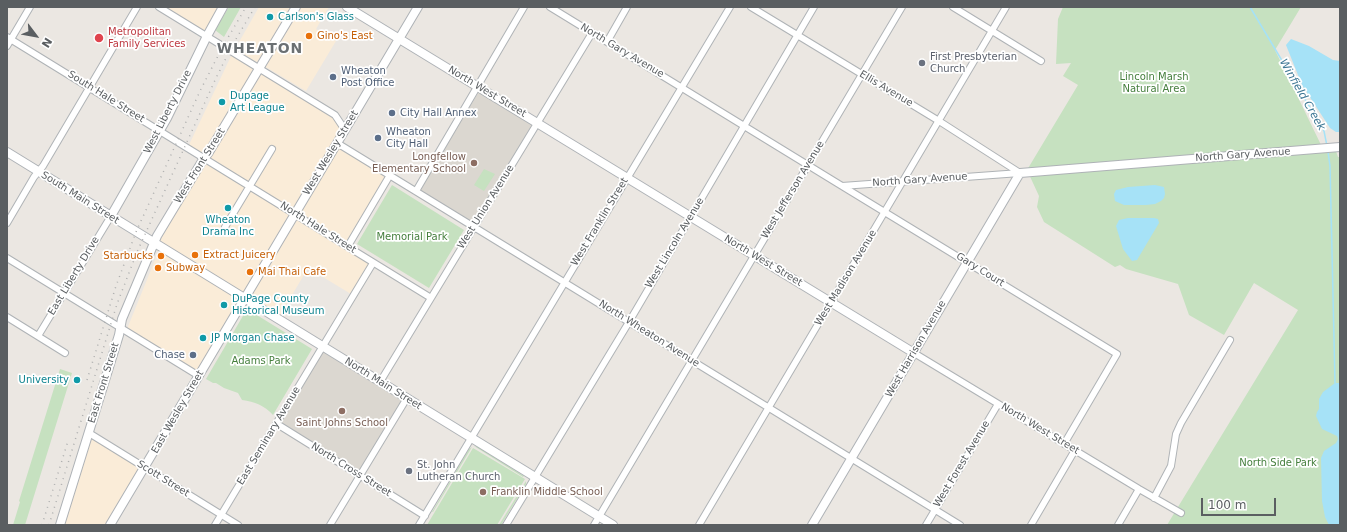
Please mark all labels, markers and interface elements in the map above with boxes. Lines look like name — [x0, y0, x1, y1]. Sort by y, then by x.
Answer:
place label: Carlson's Glass — [278, 11, 354, 23]
marker: Carlson's Glass — [265, 12, 275, 22]
north arrow — [16, 16, 56, 56]
street label: North Gary Avenue — [578, 21, 666, 81]
place label: Metropolitan Family Services — [108, 26, 186, 50]
place label: Gino's East — [317, 30, 373, 42]
marker: Gino's East — [304, 31, 314, 41]
marker: Metropolitan Family Services — [93, 32, 105, 44]
text: N — [39, 35, 55, 50]
district label: WHEATON — [217, 41, 303, 57]
place label: First Presbyterian Church — [930, 51, 1017, 74]
water label: Winfield Creek — [1276, 57, 1328, 133]
marker: First Presbyterian Church — [917, 58, 927, 68]
street label: North West Street — [446, 64, 528, 120]
place label: Wheaton Post Office — [341, 65, 394, 88]
street label: South Hale Street — [65, 68, 147, 126]
street label: West Liberty Drive — [142, 68, 194, 156]
street label: Ellis Avenue — [857, 68, 915, 110]
park label: Lincoln Marsh Natural Area — [1119, 71, 1189, 94]
marker: Wheaton Post Office — [328, 72, 338, 82]
place label: Dupage Art League — [230, 90, 285, 114]
marker: Dupage Art League — [217, 97, 227, 107]
place label: City Hall Annex — [400, 107, 477, 119]
street label: West Wesley Street — [301, 108, 361, 198]
marker: City Hall Annex — [387, 108, 397, 118]
street label: West Front Street — [172, 126, 228, 206]
place label: Wheaton City Hall — [386, 126, 431, 150]
marker: Wheaton City Hall — [373, 133, 383, 143]
street label: West Jefferson Avenue — [759, 139, 827, 241]
street label: North Gary Avenue — [1195, 146, 1291, 164]
place label: Longfellow Elementary School — [372, 151, 466, 174]
marker: Longfellow Elementary School — [469, 158, 479, 168]
street label: West Union Avenue — [455, 163, 517, 251]
street label: South Main Street — [39, 169, 121, 227]
street label: North Gary Avenue — [872, 171, 968, 189]
street label: West Franklin Street — [569, 176, 631, 268]
street label: West Lincoln Avenue — [643, 196, 707, 290]
street label: North Hale Street — [278, 200, 358, 256]
marker: Wheaton Drama Inc — [223, 203, 233, 213]
place label: Wheaton Drama Inc — [202, 214, 254, 238]
street label: West Madison Avenue — [813, 228, 879, 328]
park label: Memorial Park — [376, 231, 448, 243]
street label: North West Street — [722, 233, 804, 289]
street label: East Liberty Drive — [46, 235, 102, 317]
place label: Extract Juicery — [203, 249, 276, 261]
place label: Starbucks — [103, 250, 153, 262]
marker: Extract Juicery — [190, 250, 200, 260]
street label: Gary Court — [954, 250, 1006, 290]
marker: Starbucks — [156, 251, 166, 261]
place label: Subway — [166, 262, 205, 274]
marker: Subway — [153, 263, 163, 273]
place label: Mai Thai Cafe — [258, 266, 326, 278]
marker: Mai Thai Cafe — [245, 267, 255, 277]
place label: DuPage County Historical Museum — [232, 293, 324, 316]
street label: North Wheaton Avenue — [596, 298, 702, 370]
street label: West Harrison Avenue — [883, 298, 949, 400]
marker: DuPage County Historical Museum — [219, 300, 229, 310]
place label: JP Morgan Chase — [211, 332, 295, 344]
marker: JP Morgan Chase — [198, 333, 208, 343]
street label: East Front Street — [86, 341, 122, 425]
place label: Chase — [154, 349, 185, 361]
marker: Chase — [188, 350, 198, 360]
park label: Adams Park — [232, 355, 290, 367]
street label: North Main Street — [342, 355, 424, 413]
street label: East Wesley Street — [149, 368, 207, 456]
place label: University — [19, 374, 69, 386]
marker: University — [72, 375, 82, 385]
street label: East Seminary Avenue — [235, 385, 303, 487]
street label: North West Street — [999, 401, 1081, 457]
marker: Saint Johns School — [337, 406, 347, 416]
place label: Saint Johns School — [296, 417, 388, 429]
street label: West Forest Avenue — [931, 419, 993, 509]
street label: North Cross Street — [309, 441, 393, 499]
park label: North Side Park — [1239, 457, 1317, 469]
street label: Scott Street — [135, 458, 191, 500]
place label: St. John Lutheran Church — [417, 459, 500, 482]
marker: St. John Lutheran Church — [404, 466, 414, 476]
place label: Franklin Middle School — [491, 486, 603, 498]
marker: Franklin Middle School — [478, 487, 488, 497]
scale bar — [1203, 490, 1278, 516]
text: 100 m — [1208, 498, 1246, 512]

